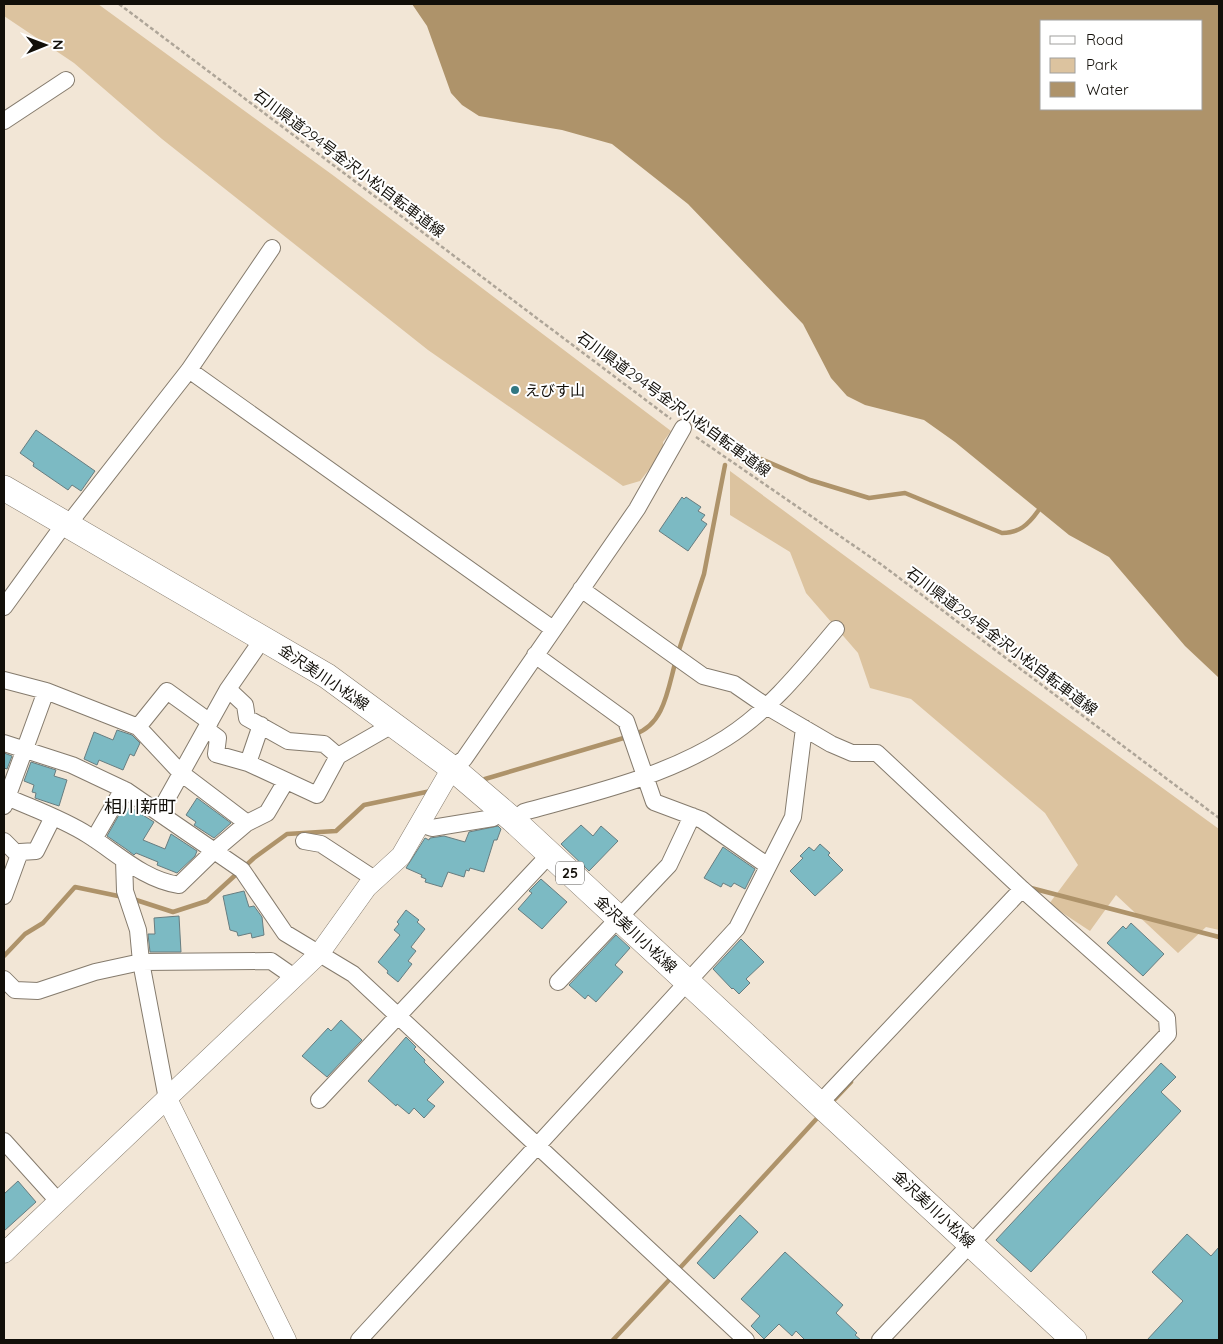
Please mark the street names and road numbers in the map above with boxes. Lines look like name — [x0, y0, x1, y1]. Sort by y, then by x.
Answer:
street label: 石川県道294号金沢小松自転車道線 — [250, 85, 448, 241]
street label: 石川県道294号金沢小松自転車道線 — [574, 327, 774, 481]
street label: 石川県道294号金沢小松自転車道線 — [903, 563, 1101, 719]
street label: 金沢美川小松線 — [275, 640, 373, 714]
road number: 25 — [556, 861, 584, 884]
street label: 金沢美川小松線 — [591, 891, 681, 977]
street label: 金沢美川小松線 — [889, 1166, 979, 1252]

